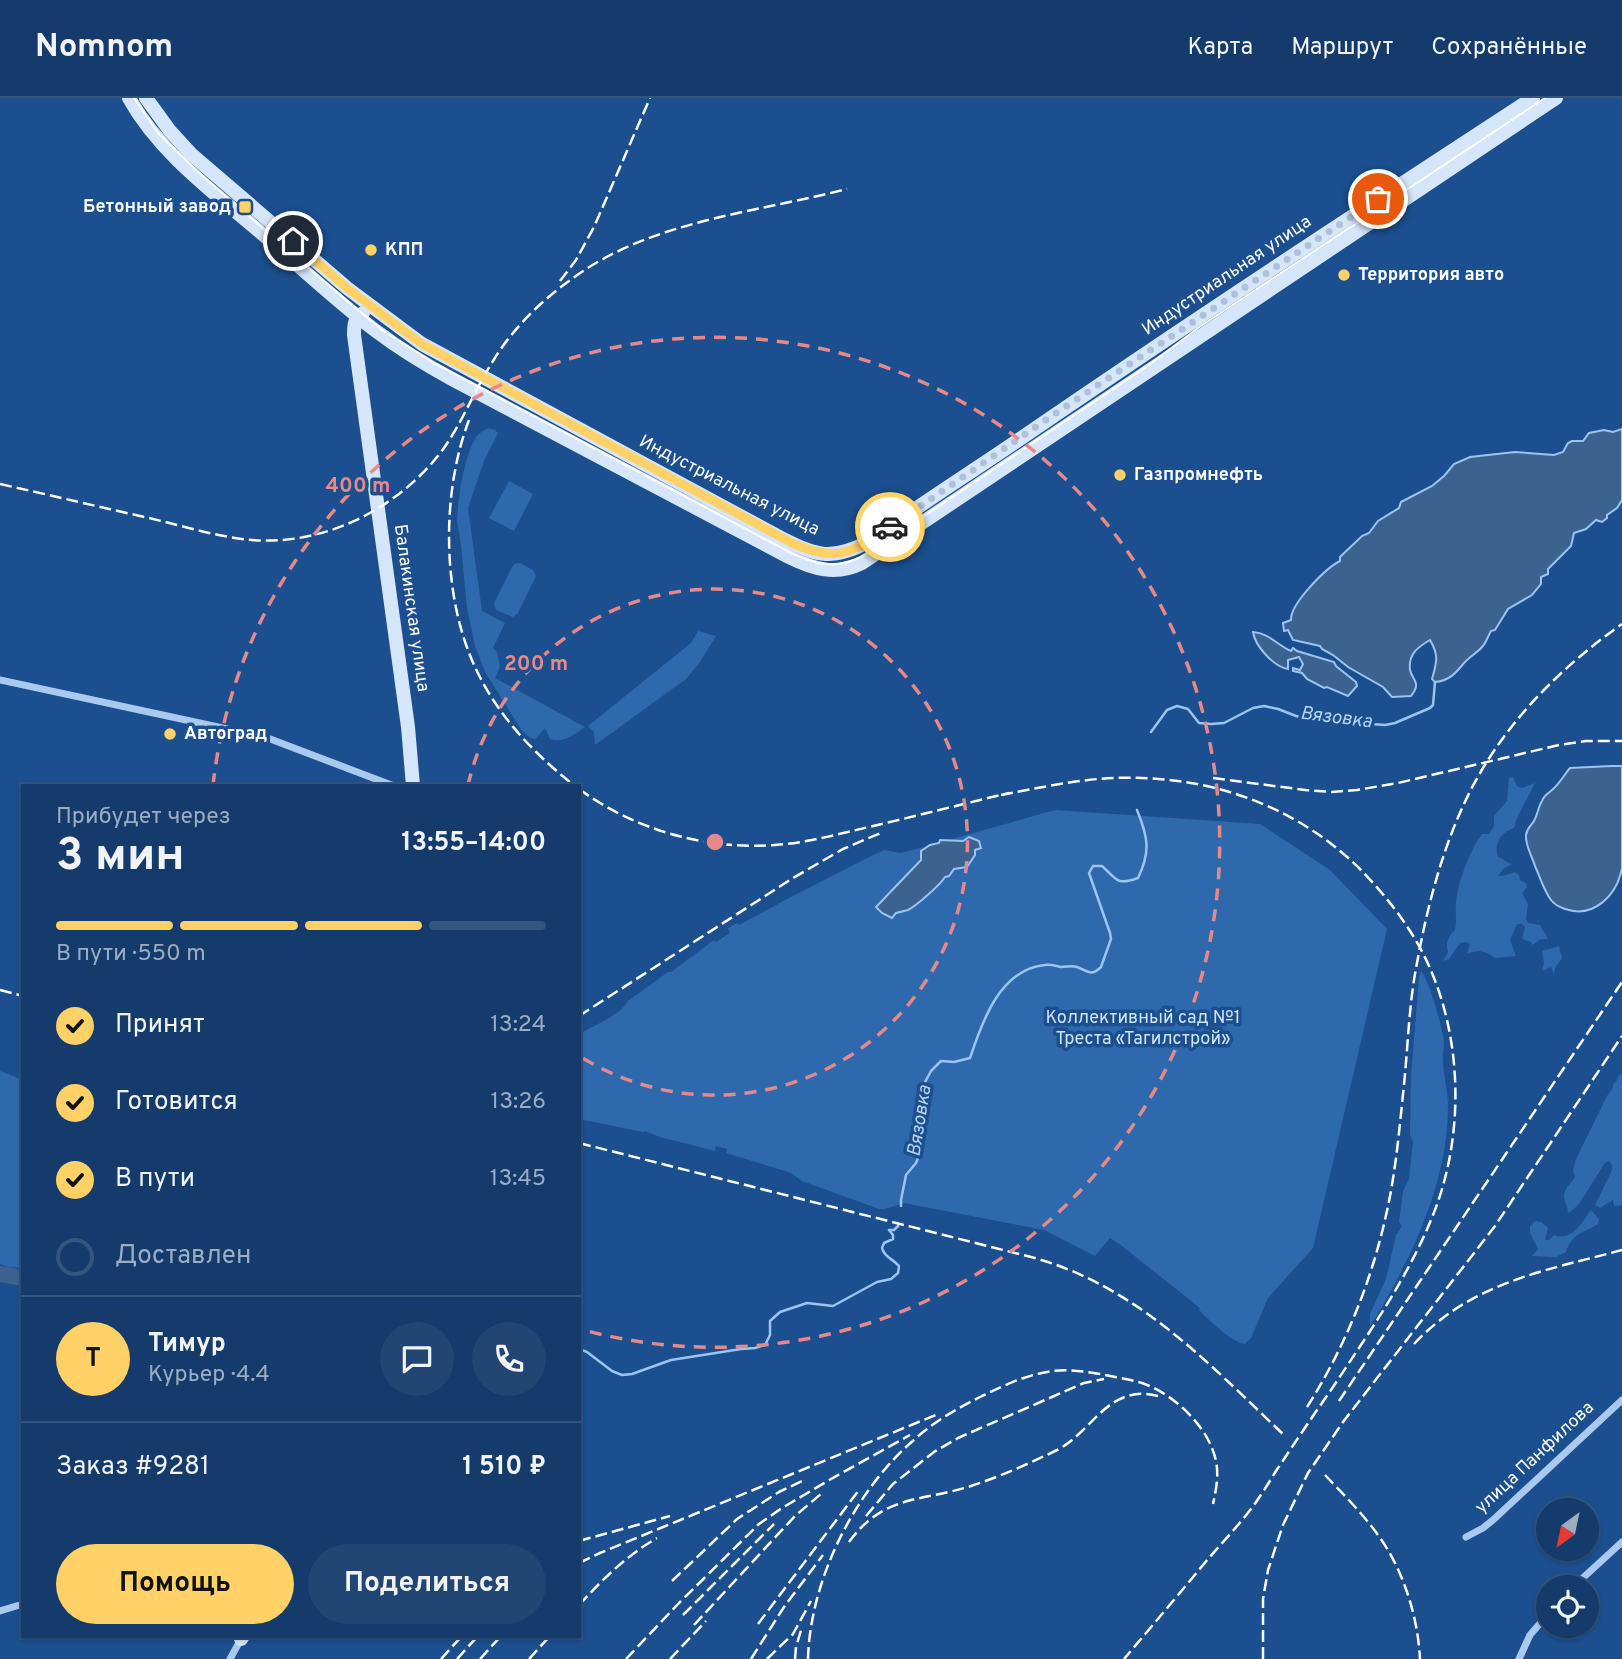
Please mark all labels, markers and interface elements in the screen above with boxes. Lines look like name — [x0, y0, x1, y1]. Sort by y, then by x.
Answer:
text: Nomnom — [35, 27, 173, 69]
text: Карта — [1187, 33, 1253, 63]
text: Маршрут — [1291, 33, 1393, 63]
text: Сохранённые — [1431, 33, 1587, 63]
pin — [1348, 169, 1408, 229]
icon: bag — [1359, 180, 1397, 218]
place label: Бетонный завод — [83, 196, 231, 219]
marker: Бетонный завод — [237, 199, 253, 215]
pin — [263, 211, 323, 271]
street label: Индустриальная улица — [1138, 211, 1316, 341]
icon: home — [274, 222, 312, 260]
place label: КПП — [385, 239, 423, 262]
marker: КПП — [363, 242, 379, 258]
place label: Территория авто — [1358, 264, 1504, 287]
marker: Территория авто — [1336, 267, 1352, 283]
street label: Индустриальная улица — [635, 430, 823, 542]
place label: Газпромнефть — [1134, 464, 1263, 487]
marker: Газпромнефть — [1112, 467, 1128, 483]
text: 400 m — [326, 473, 390, 500]
courier — [855, 492, 925, 562]
icon: car — [871, 508, 909, 546]
street label: Балакинская улица — [388, 523, 434, 693]
text: 200 m — [504, 651, 568, 678]
water label: Вязовка — [1299, 702, 1373, 734]
place label: Автоград — [184, 723, 267, 746]
marker: Автоград — [162, 726, 178, 742]
text: Прибудет через — [56, 803, 231, 832]
text: 13:55–14:00 — [401, 827, 546, 860]
text: 3 мин — [56, 828, 185, 887]
centre of rings — [703, 830, 727, 854]
text: В пути · 550 m — [56, 940, 206, 969]
icon: check — [56, 1007, 94, 1045]
park label: Коллективный сад №1 Треста «Тагилстрой» — [1045, 1007, 1241, 1051]
text: Принят — [115, 1009, 205, 1042]
text: 13:24 — [490, 1011, 546, 1040]
water label: Вязовка — [903, 1083, 938, 1158]
icon: check — [56, 1084, 94, 1122]
text: Готовится — [115, 1086, 238, 1119]
text: 13:26 — [491, 1088, 546, 1117]
icon: check — [56, 1161, 94, 1199]
text: В пути — [115, 1163, 195, 1196]
text: 13:45 — [490, 1165, 546, 1194]
text: Доставлен — [115, 1240, 251, 1273]
button: chat — [380, 1322, 454, 1396]
button: phone — [472, 1322, 546, 1396]
text: Тимур — [148, 1328, 226, 1361]
text: Т — [85, 1343, 101, 1376]
text: Курьер · 4.4 — [148, 1361, 270, 1390]
street label: улица Панфилова — [1471, 1397, 1599, 1519]
text: Заказ #9281 — [56, 1451, 210, 1484]
text: 1 510 ₽ — [462, 1451, 546, 1484]
north arrow — [1536, 1498, 1600, 1561]
map controls — [1536, 1498, 1599, 1638]
button: Помощь — [56, 1544, 294, 1624]
button: Поделиться — [308, 1544, 546, 1624]
button: locate — [1536, 1575, 1599, 1638]

